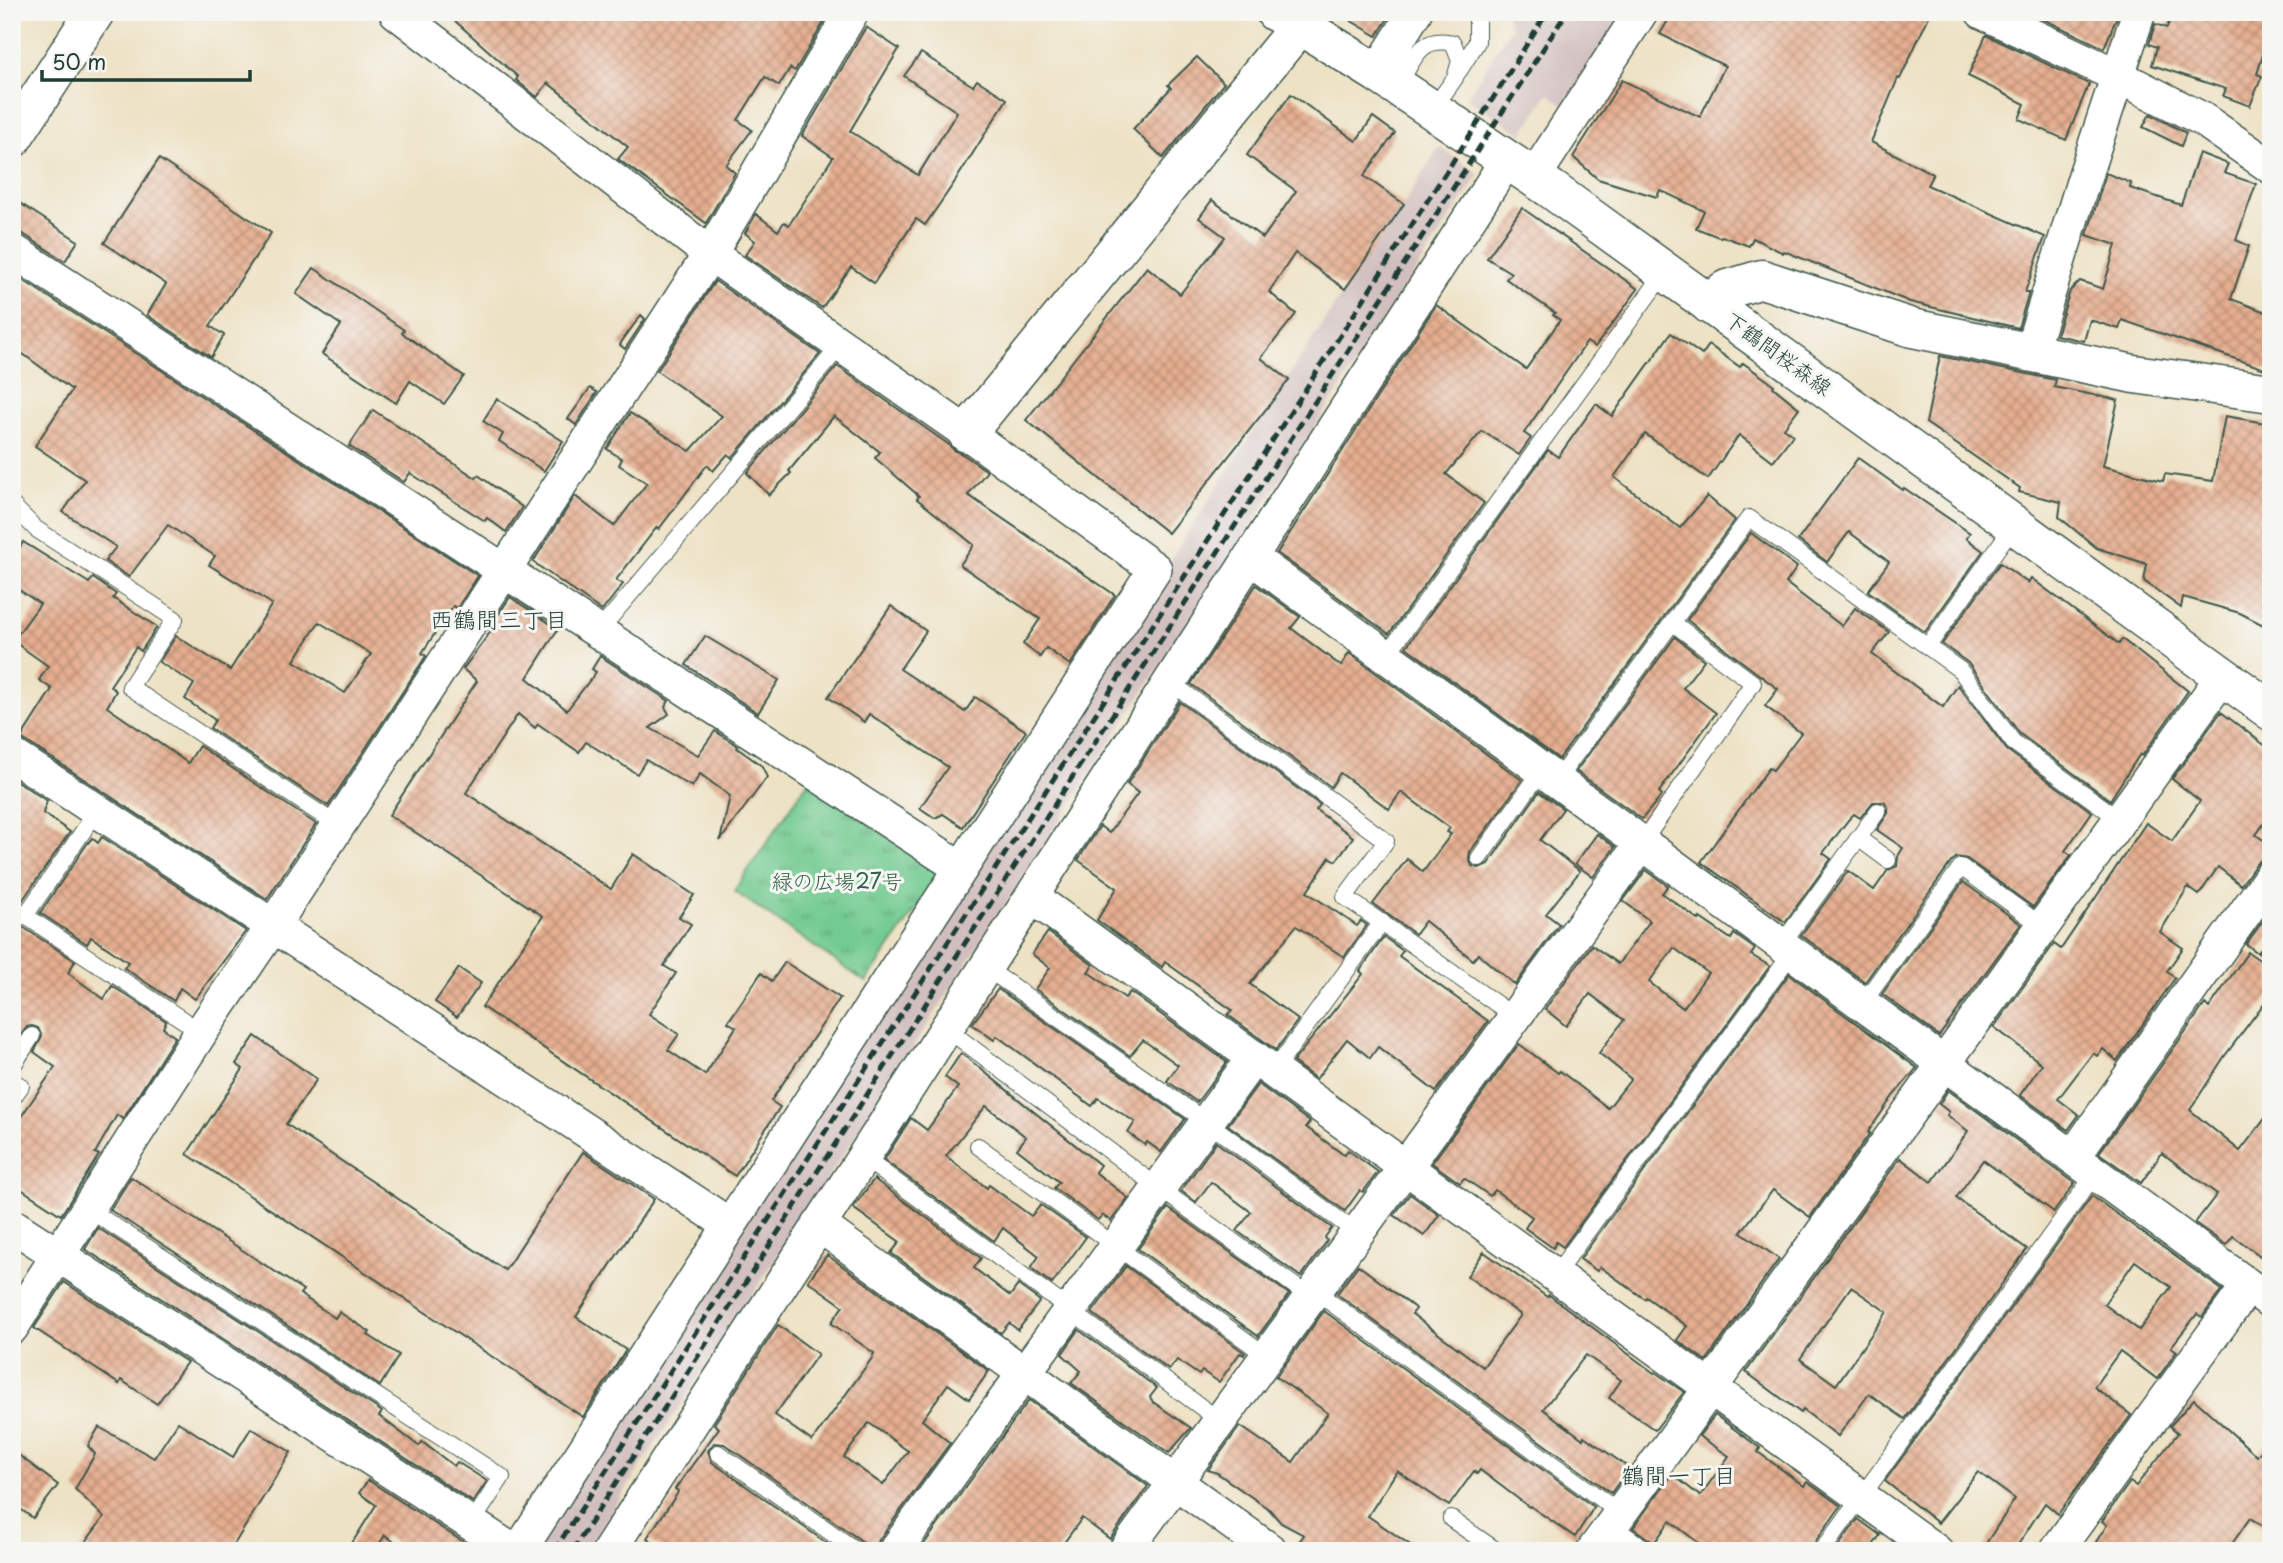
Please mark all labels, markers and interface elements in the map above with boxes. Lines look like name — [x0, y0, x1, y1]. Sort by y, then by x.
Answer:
scale bar — [42, 38, 250, 82]
text: 50 m — [52, 45, 106, 77]
street label: 下鶴間桜森線 — [1719, 302, 1840, 402]
district label: 西鶴間三丁目 — [430, 601, 568, 636]
park label: 緑の広場27号 — [771, 864, 903, 896]
district label: 鶴間一丁目 — [1622, 1457, 1737, 1492]

